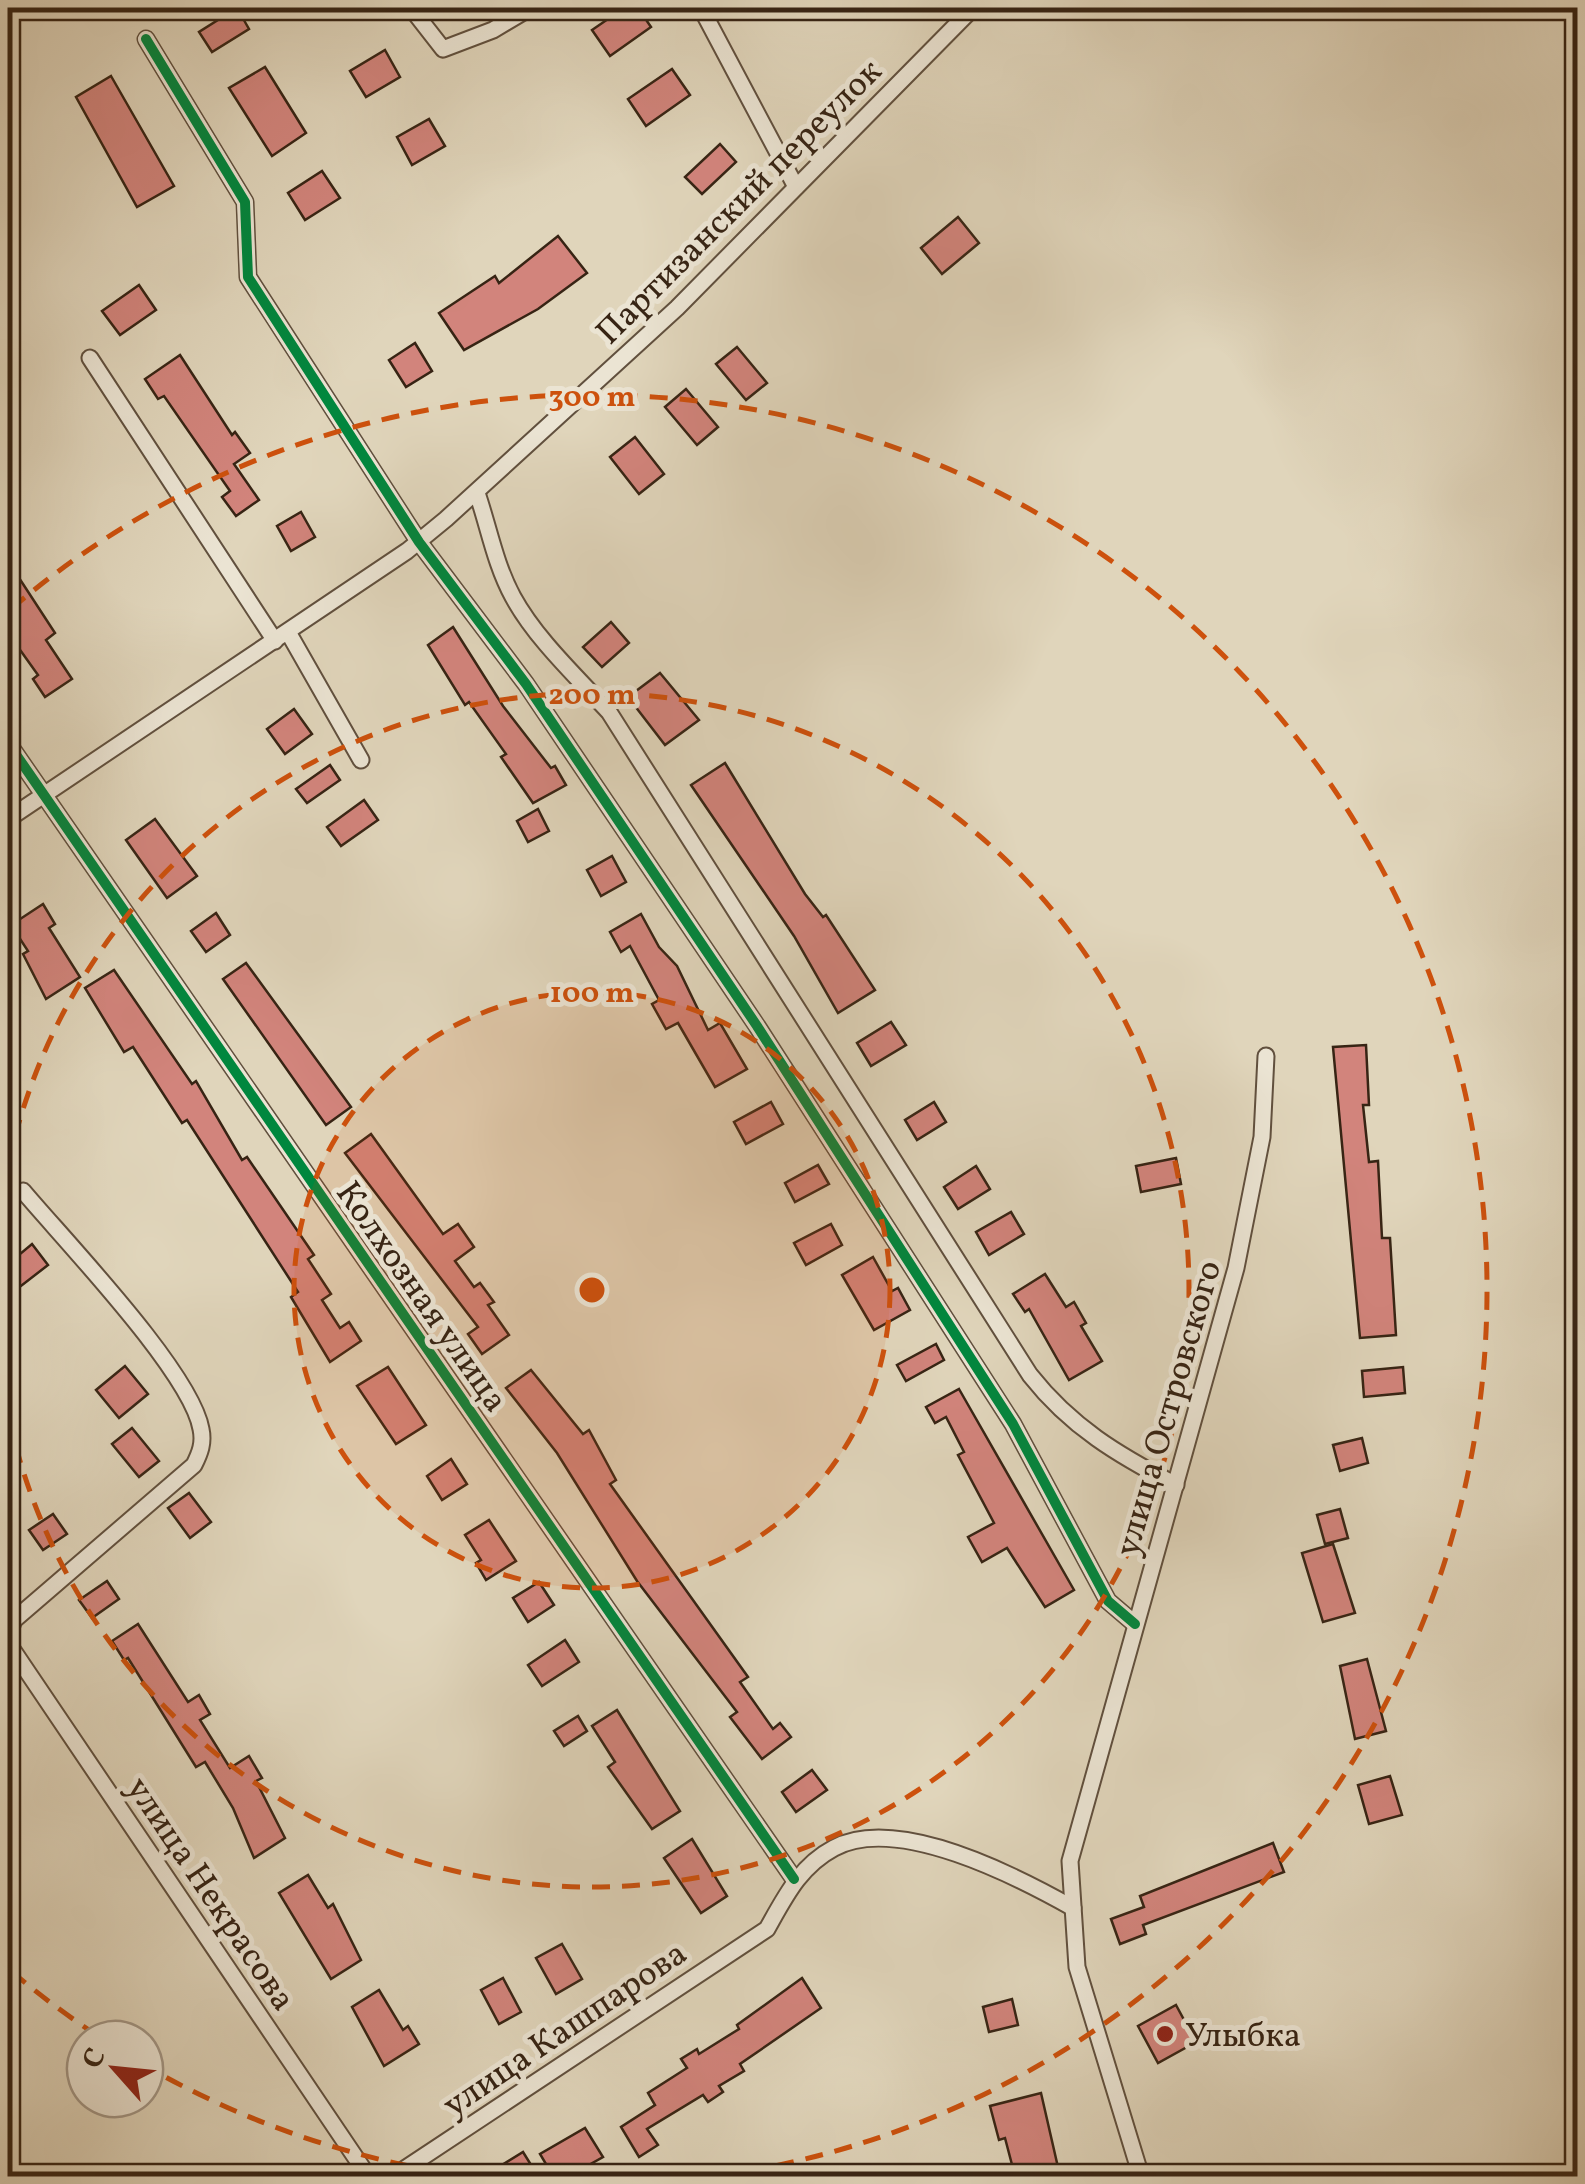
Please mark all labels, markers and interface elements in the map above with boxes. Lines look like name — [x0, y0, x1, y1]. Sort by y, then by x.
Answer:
street label: Партизанский переулок — [587, 50, 894, 357]
text: 300 m — [548, 377, 636, 419]
text: 200 m — [548, 675, 636, 717]
text: 100 m — [550, 973, 634, 1015]
street label: Колхозная улица — [323, 1173, 518, 1423]
street label: улица Островского — [1105, 1255, 1235, 1562]
centre of rings — [574, 1272, 610, 1308]
street label: улица Некрасова — [113, 1768, 306, 2021]
street label: улица Кашпарова — [434, 1931, 697, 2130]
place label: Улыбка — [1185, 2013, 1301, 2061]
north arrow — [65, 2019, 165, 2119]
marker: Улыбка — [1154, 2023, 1176, 2045]
text: С — [73, 2042, 116, 2076]

